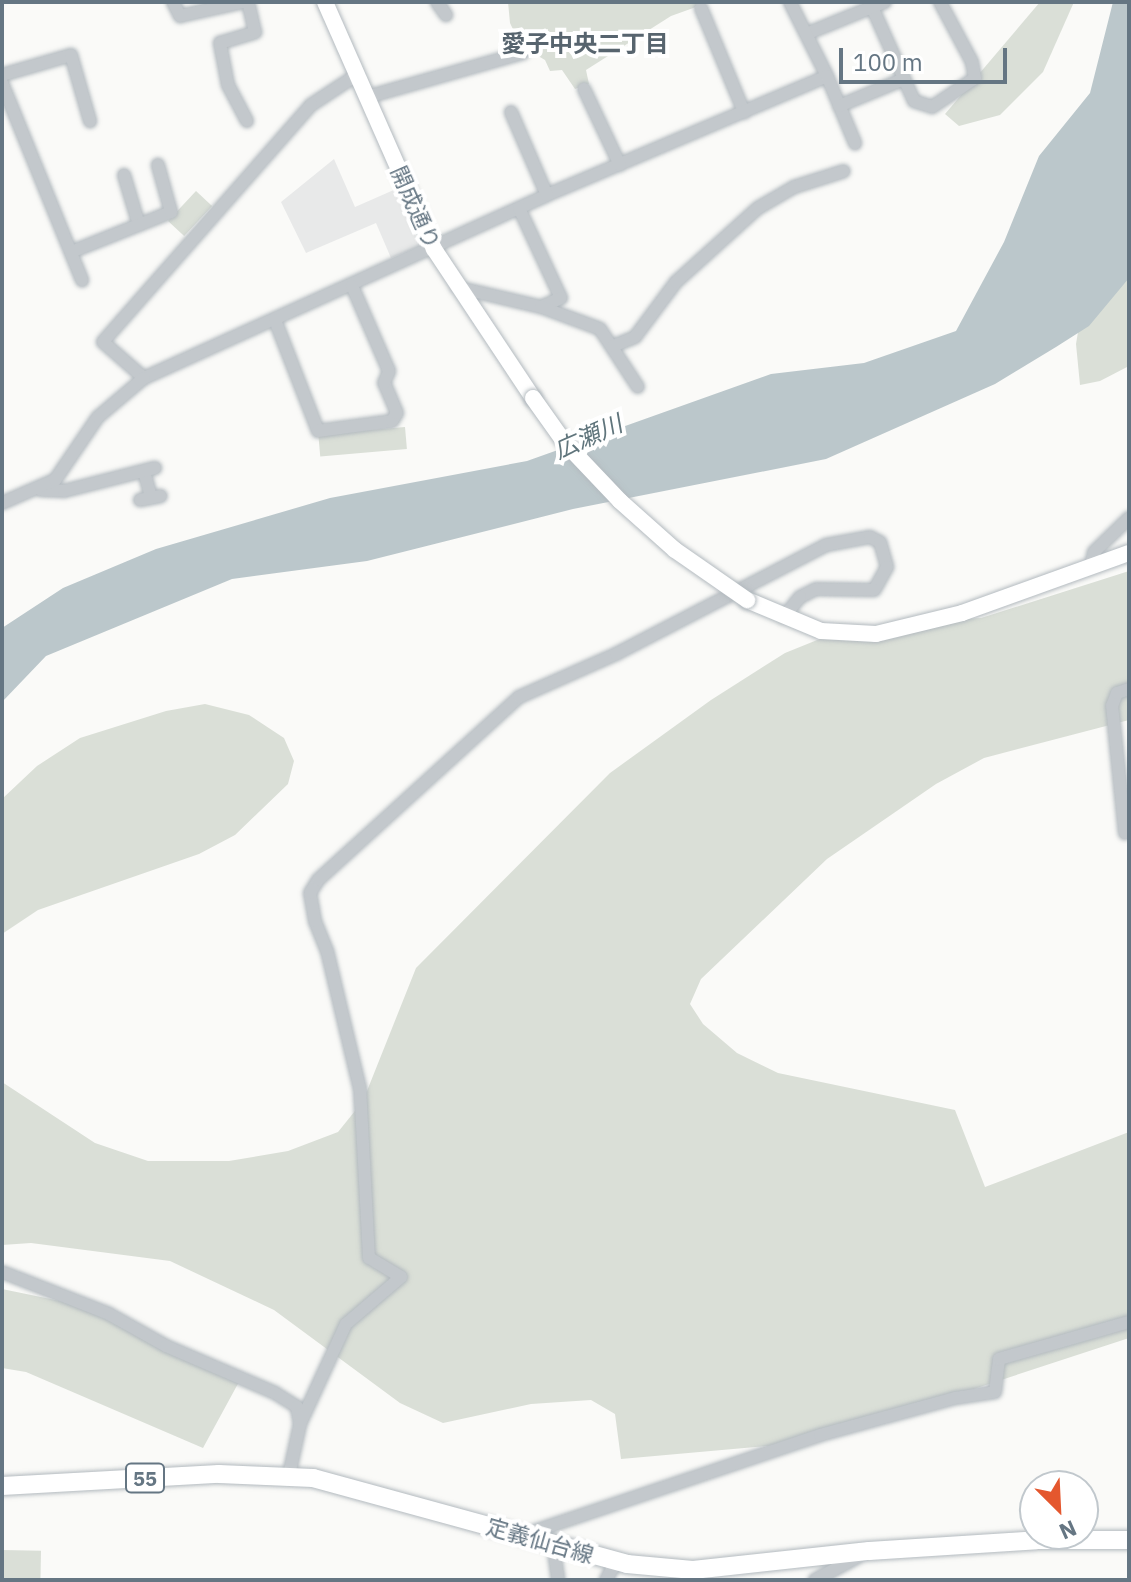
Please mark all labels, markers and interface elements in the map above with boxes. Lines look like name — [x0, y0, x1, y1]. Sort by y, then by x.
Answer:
district label: 愛子中央二丁目 — [501, 30, 669, 58]
scale bar — [843, 32, 1011, 82]
text: 100 m — [853, 46, 923, 78]
street label: 開成通り — [386, 161, 446, 253]
water label: 広瀬川 — [549, 409, 627, 465]
road number: 55 — [125, 1462, 165, 1494]
north arrow — [1019, 1470, 1099, 1550]
street label: 定義仙台線 — [483, 1512, 597, 1568]
text: N — [1055, 1514, 1081, 1547]

